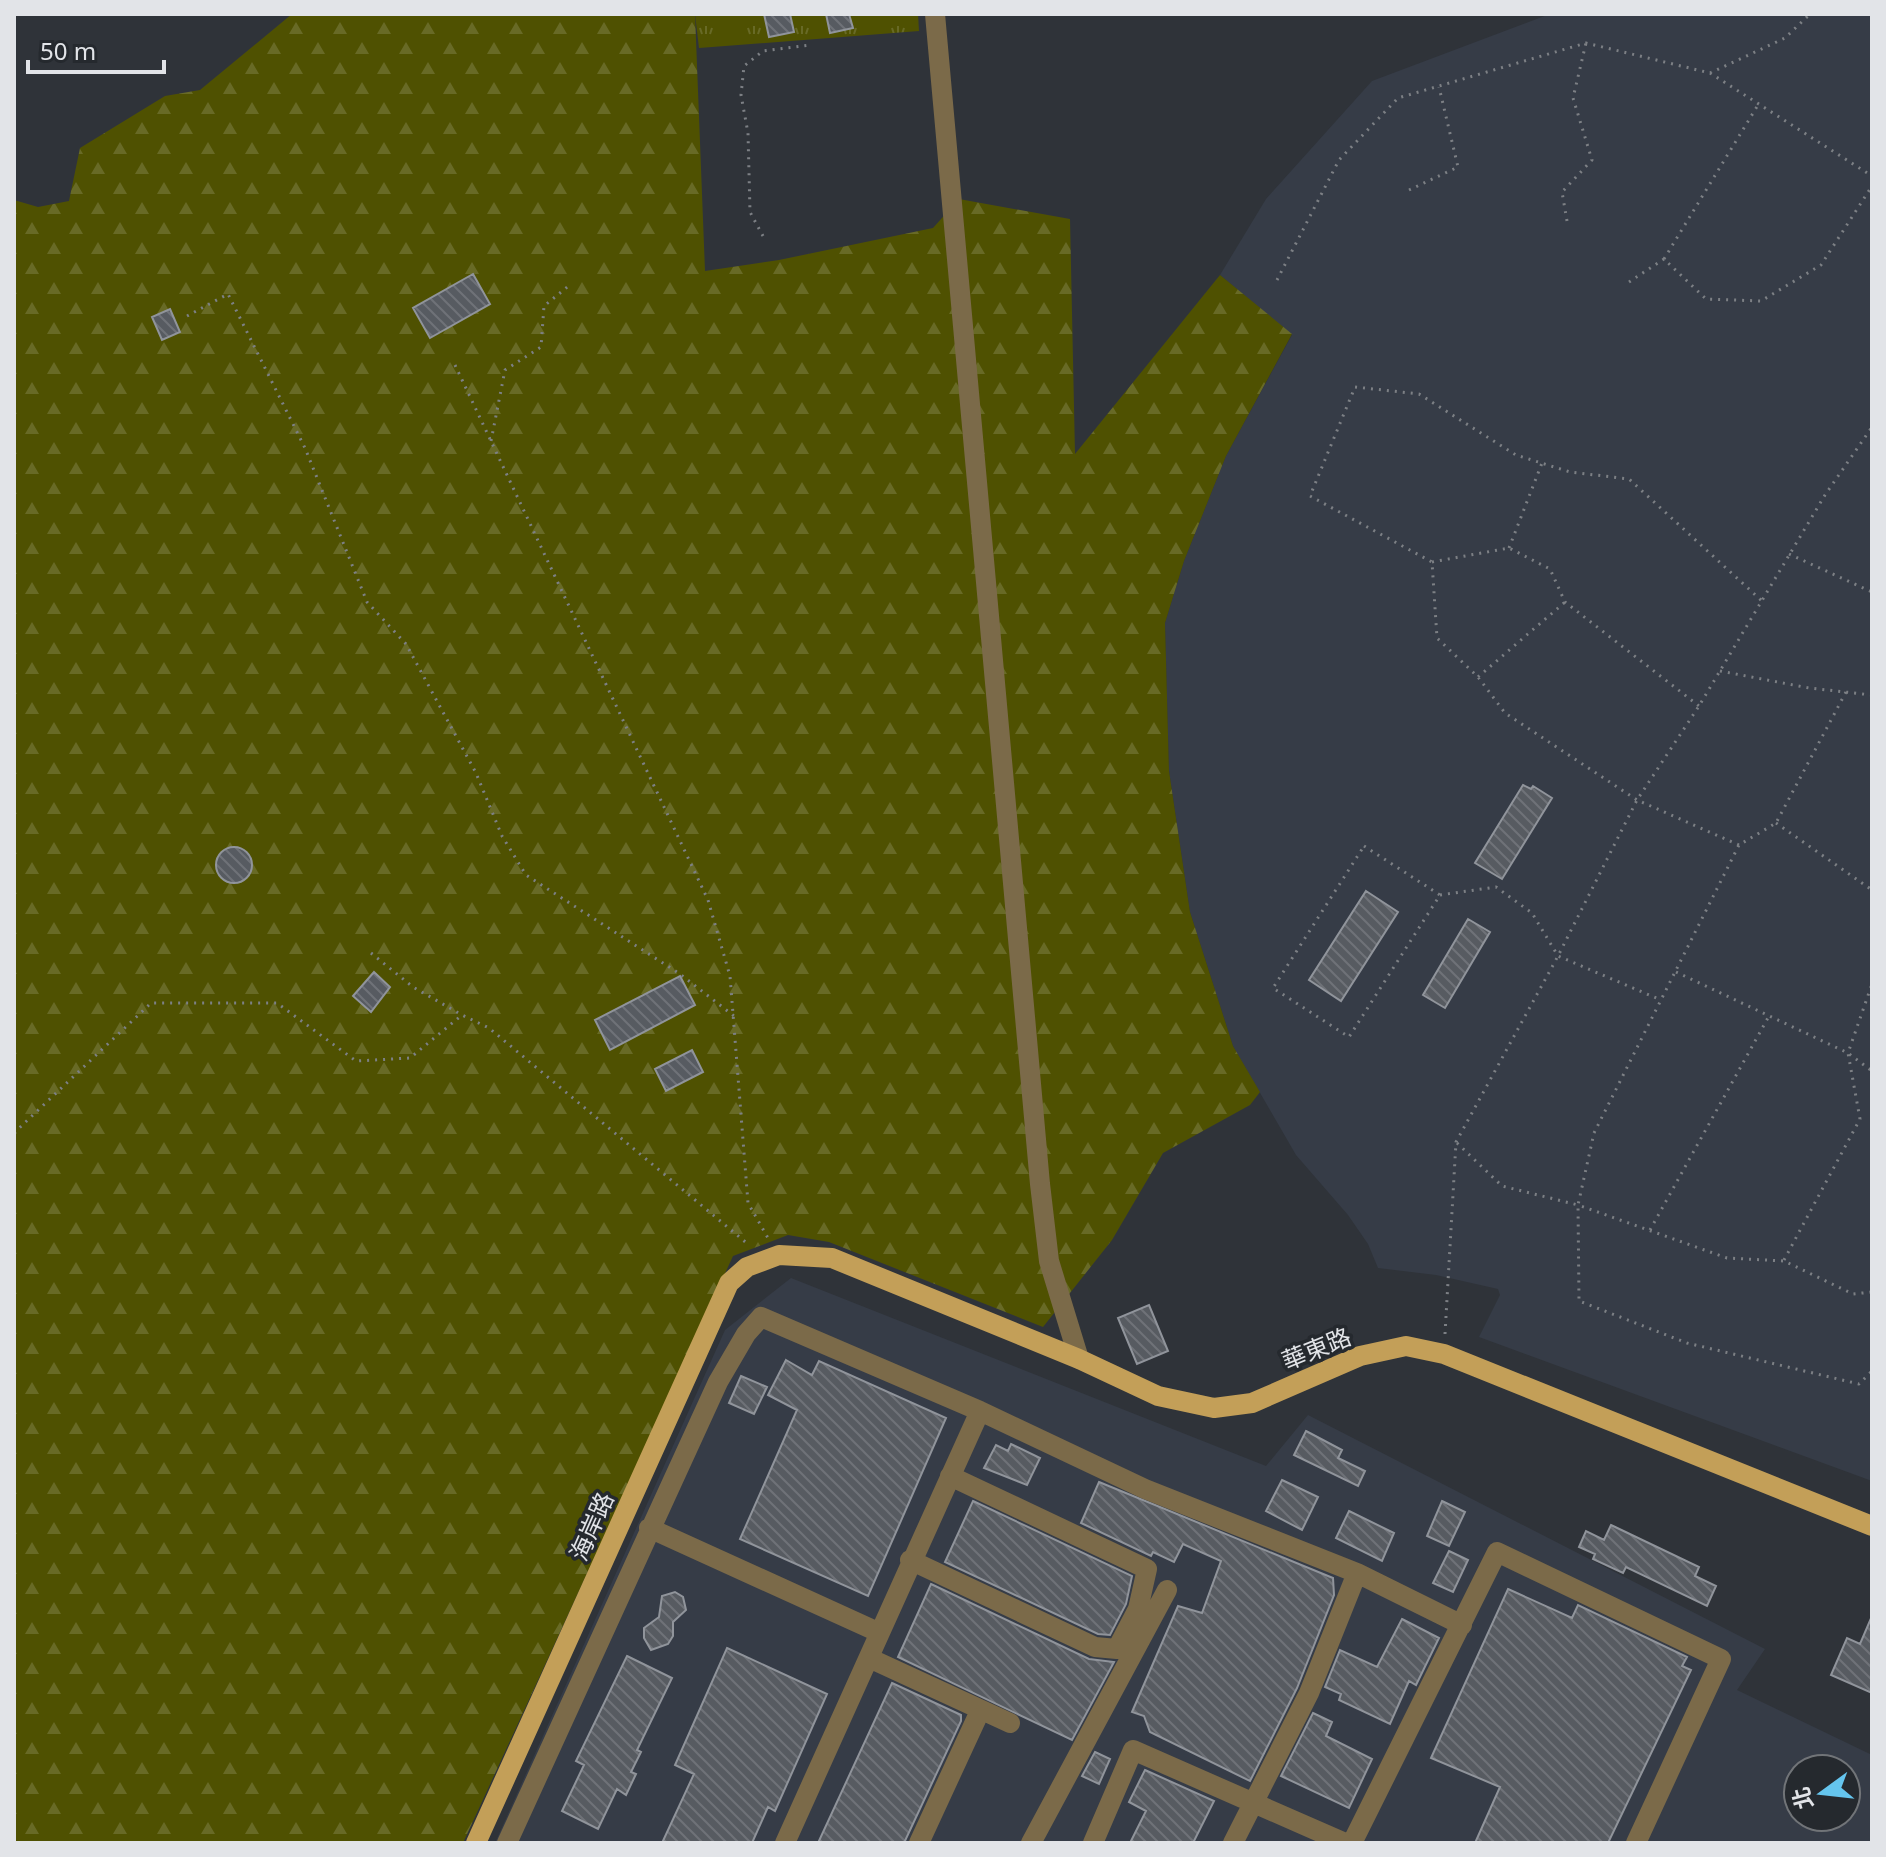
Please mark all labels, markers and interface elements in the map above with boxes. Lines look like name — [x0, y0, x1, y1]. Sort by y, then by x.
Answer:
scale bar — [28, 24, 164, 74]
text: 50 m — [40, 34, 96, 67]
street label: 華東路 — [1276, 1319, 1356, 1377]
street label: 海岸路 — [561, 1486, 621, 1566]
north arrow — [1782, 1753, 1862, 1833]
text: 北 — [1784, 1784, 1819, 1813]

